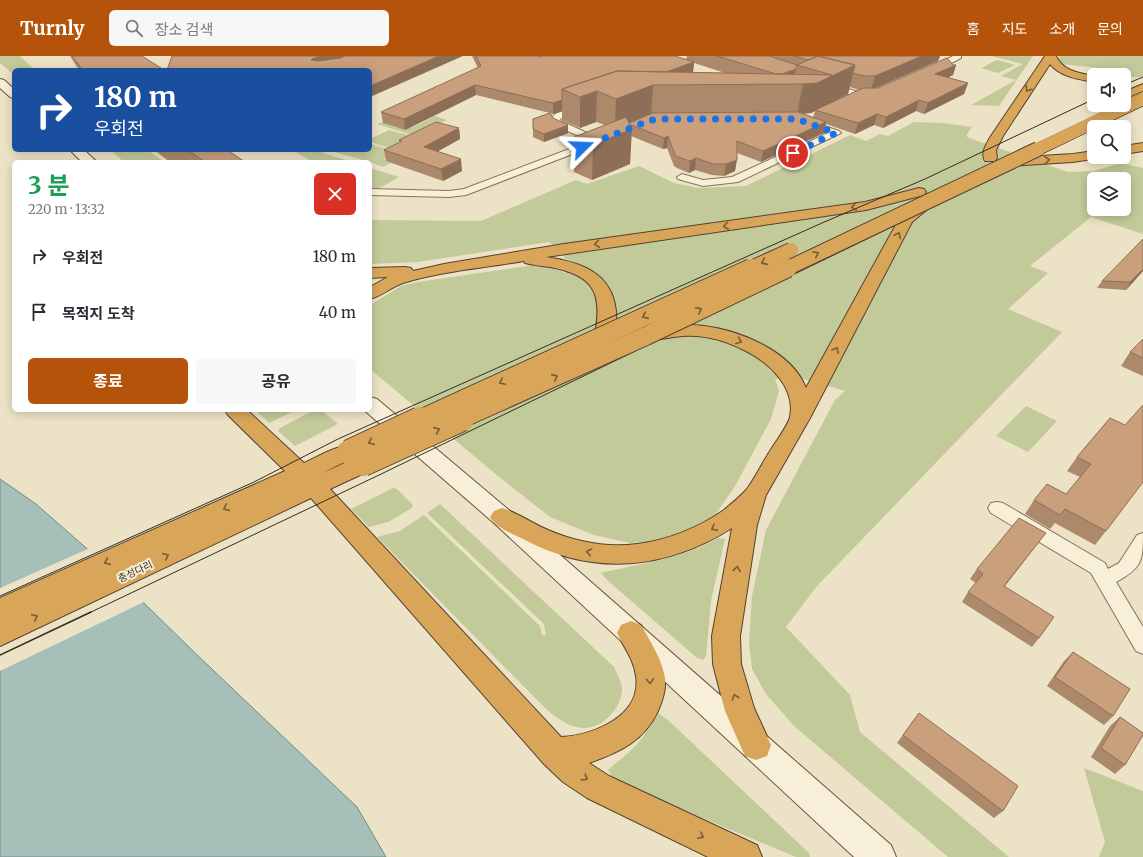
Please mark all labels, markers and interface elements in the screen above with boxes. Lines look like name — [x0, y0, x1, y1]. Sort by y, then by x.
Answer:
search box — [109, 10, 389, 46]
text: Turnly — [20, 16, 85, 40]
icon: search — [123, 17, 145, 39]
text: 장소 검색 — [155, 20, 213, 39]
text: 홈 — [967, 20, 980, 38]
text: 지도 — [1002, 20, 1027, 38]
text: 소개 — [1049, 20, 1075, 38]
text: 문의 — [1097, 20, 1123, 38]
map controls — [1087, 68, 1131, 216]
button: sound — [1087, 68, 1131, 112]
text: 180 m — [94, 79, 177, 115]
icon: right — [28, 84, 80, 136]
one-way arrow — [1026, 84, 1033, 91]
text: 우회전 — [94, 117, 144, 140]
button: search — [1087, 120, 1131, 164]
position arrow — [561, 126, 603, 168]
pin — [776, 136, 810, 170]
icon: arrive — [782, 142, 804, 164]
one-way arrow — [1044, 156, 1050, 165]
text: 3 분 — [28, 170, 70, 201]
button: layers — [1087, 172, 1131, 216]
button: close — [314, 173, 356, 215]
text: 220 m · 13:32 — [28, 201, 105, 218]
one-way arrow — [851, 202, 857, 211]
one-way arrow — [722, 221, 729, 230]
one-way arrow — [893, 232, 901, 240]
one-way arrow — [594, 239, 600, 248]
icon: right — [28, 245, 50, 267]
text: 180 m — [313, 247, 356, 266]
text: 우회전 — [62, 248, 103, 267]
one-way arrow — [812, 251, 819, 259]
one-way arrow — [760, 257, 768, 265]
icon: arrive — [28, 301, 50, 323]
text: 40 m — [319, 303, 356, 322]
text: 목적지 도착 — [62, 304, 135, 323]
one-way arrow — [694, 307, 702, 315]
one-way arrow — [642, 311, 650, 319]
one-way arrow — [736, 336, 743, 345]
one-way arrow — [832, 347, 839, 354]
button: 종료 — [28, 358, 188, 404]
button: 공유 — [196, 358, 356, 404]
one-way arrow — [551, 374, 559, 382]
one-way arrow — [498, 377, 506, 385]
one-way arrow — [432, 427, 440, 435]
one-way arrow — [367, 437, 375, 445]
one-way arrow — [222, 504, 229, 512]
one-way arrow — [711, 523, 718, 530]
one-way arrow — [586, 548, 592, 556]
one-way arrow — [162, 553, 169, 561]
one-way arrow — [104, 557, 111, 565]
street label: 충성다리 — [116, 558, 155, 585]
one-way arrow — [732, 566, 741, 572]
one-way arrow — [31, 614, 39, 622]
one-way arrow — [645, 678, 654, 685]
one-way arrow — [732, 693, 740, 700]
one-way arrow — [581, 773, 588, 781]
one-way arrow — [697, 831, 704, 839]

